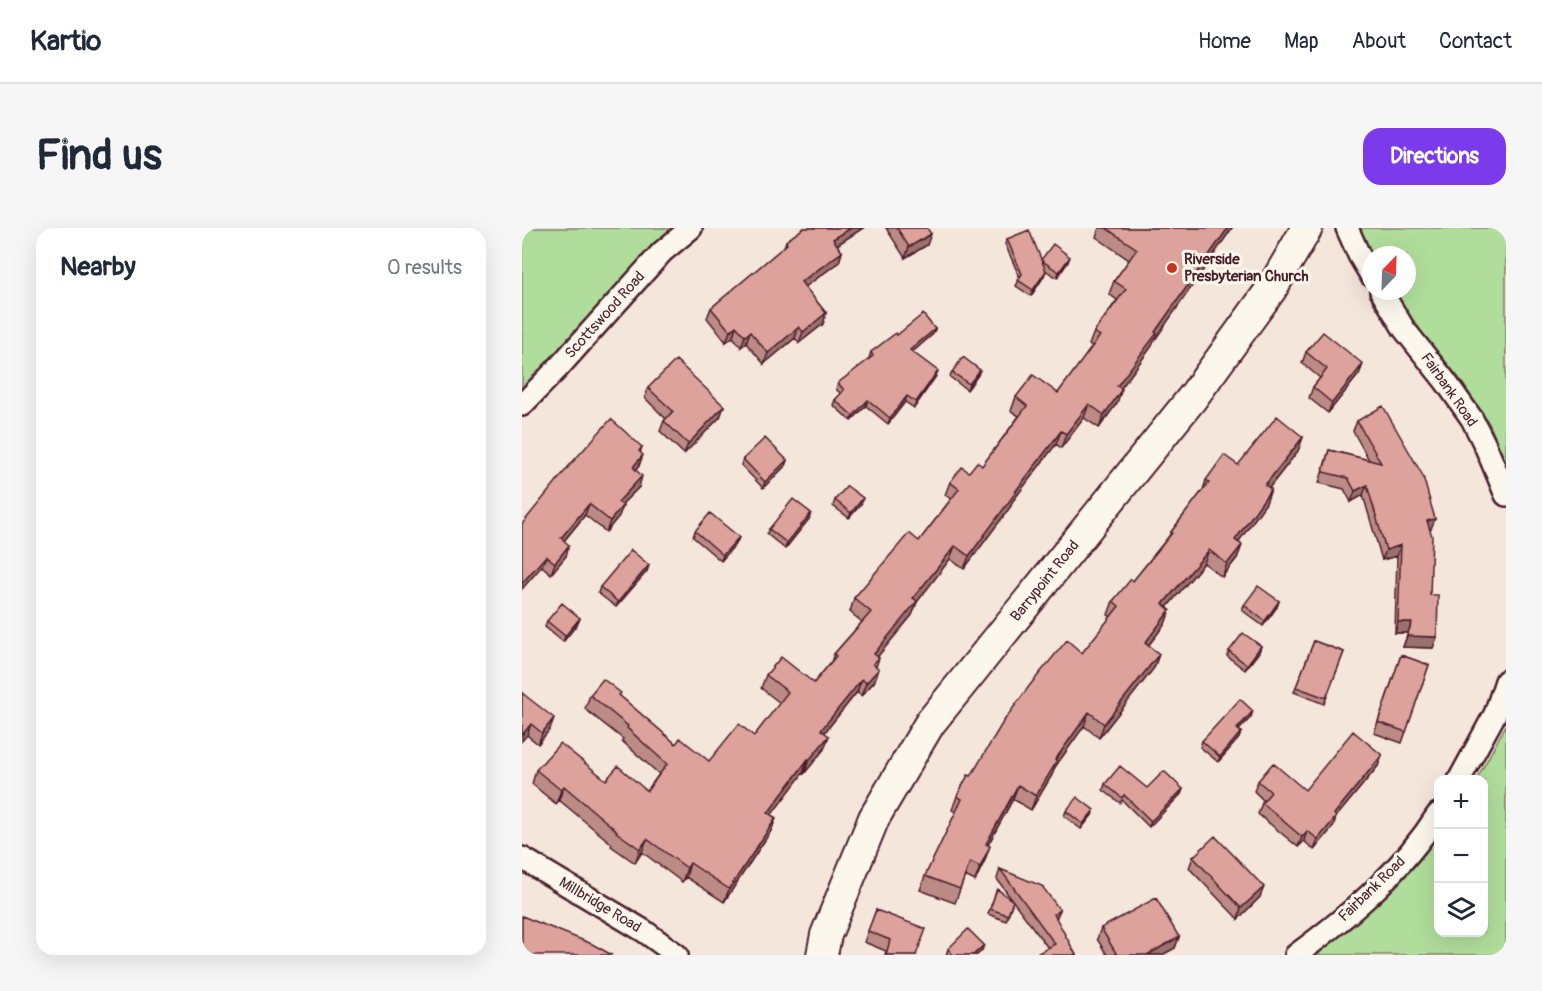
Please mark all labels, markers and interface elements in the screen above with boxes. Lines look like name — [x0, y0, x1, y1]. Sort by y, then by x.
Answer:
text: Kartio — [30, 24, 101, 59]
text: Home — [1198, 28, 1251, 55]
text: Map — [1284, 28, 1319, 55]
text: About — [1352, 28, 1406, 55]
text: Contact — [1439, 28, 1512, 55]
button: Directions — [1363, 128, 1506, 185]
text: Find us — [36, 130, 162, 182]
north arrow — [1362, 246, 1416, 300]
place label: Riverside Presbyterian Church — [1184, 250, 1309, 286]
text: Nearby — [60, 251, 136, 283]
text: 0 results — [387, 255, 462, 280]
marker: Riverside Presbyterian Church — [1165, 261, 1179, 275]
street label: Scottswood Road — [561, 267, 649, 363]
street label: Fairbank Road — [1417, 349, 1481, 431]
street label: Barrypoint Road — [1006, 537, 1084, 625]
map controls — [1434, 775, 1488, 937]
button: + — [1434, 775, 1488, 829]
button: − — [1434, 829, 1488, 883]
street label: Fairbank Road — [1334, 852, 1410, 926]
street label: Millbridge Road — [555, 873, 645, 937]
button: layers — [1434, 883, 1488, 937]

